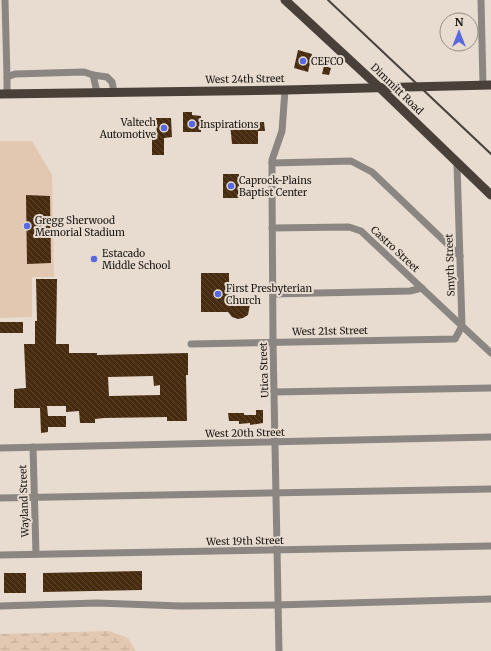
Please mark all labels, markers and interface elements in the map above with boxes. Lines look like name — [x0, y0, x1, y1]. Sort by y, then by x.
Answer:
north arrow — [439, 12, 479, 52]
text: N — [455, 15, 464, 29]
place label: CEFCO — [311, 55, 344, 68]
marker: CEFCO — [298, 56, 308, 66]
street label: Dimmitt Road — [368, 61, 426, 117]
street label: West 24th Street — [204, 72, 285, 86]
place label: Valtech Automotive — [99, 116, 156, 141]
place label: Inspirations — [200, 118, 259, 131]
marker: Inspirations — [187, 119, 197, 129]
marker: Valtech Automotive — [159, 123, 169, 133]
place label: Caprock-Plains Baptist Center — [239, 174, 312, 199]
marker: Caprock-Plains Baptist Center — [226, 181, 236, 191]
place label: Gregg Sherwood Memorial Stadium — [35, 214, 125, 239]
marker: Gregg Sherwood Memorial Stadium — [22, 221, 32, 231]
street label: Castro Street — [368, 223, 422, 275]
street label: Smyth Street — [442, 233, 458, 297]
place label: Estacado Middle School — [102, 247, 171, 272]
marker: Estacado Middle School — [89, 254, 99, 264]
place label: First Presbyterian Church — [226, 282, 312, 307]
marker: First Presbyterian Church — [213, 289, 223, 299]
street label: West 21st Street — [291, 324, 368, 338]
street label: Utica Street — [257, 342, 271, 398]
street label: West 20th Street — [204, 426, 285, 440]
street label: Wayland Street — [16, 464, 32, 538]
street label: West 19th Street — [205, 534, 284, 548]

